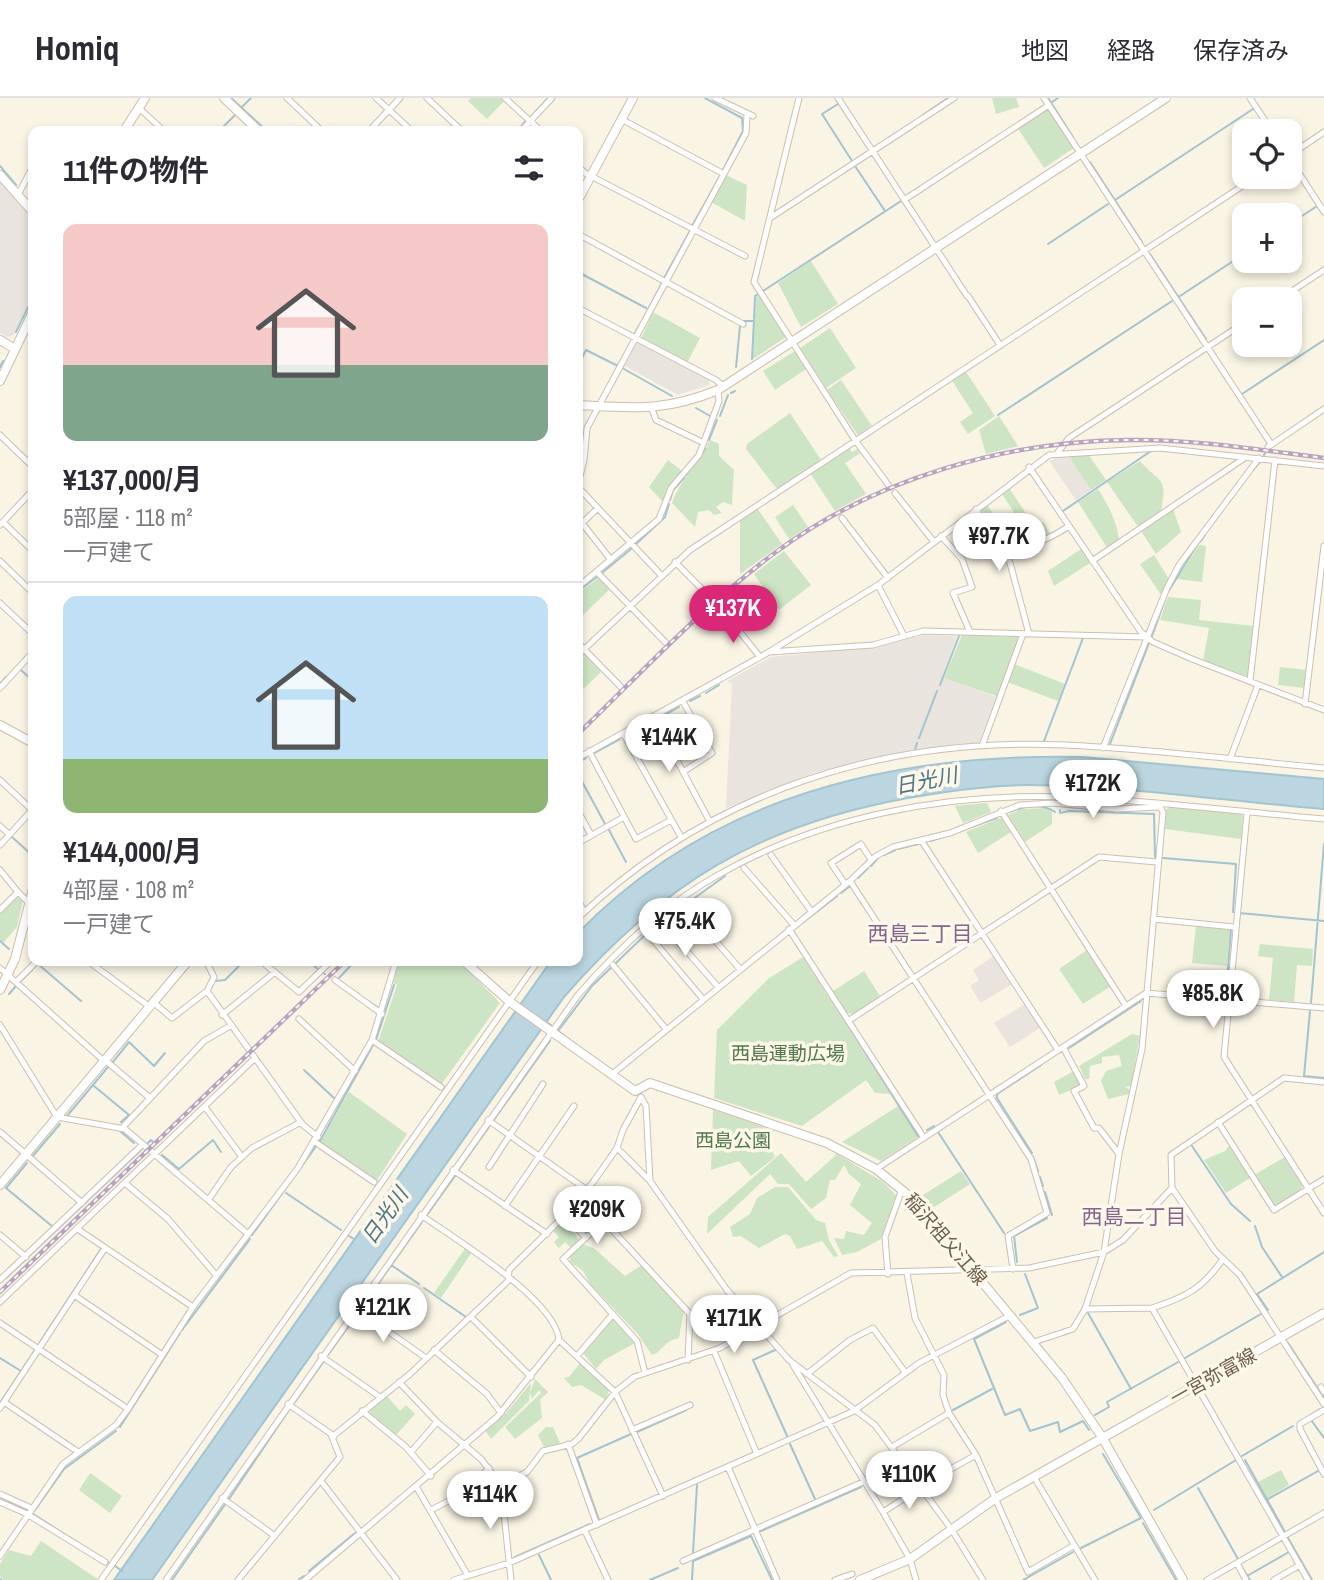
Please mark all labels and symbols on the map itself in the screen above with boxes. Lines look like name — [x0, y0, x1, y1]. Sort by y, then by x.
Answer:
pin: ¥97.7K — [942, 514, 1056, 573]
pin: ¥137K — [684, 586, 782, 645]
pin: ¥144K — [620, 714, 718, 774]
water label: 日光川 — [892, 760, 962, 801]
pin: ¥172K — [1044, 760, 1142, 820]
pin: ¥75.4K — [628, 898, 742, 958]
district label: 西島三丁目 — [868, 919, 973, 948]
pin: ¥85.8K — [1156, 970, 1270, 1030]
park label: 西島運動広場 — [731, 1040, 845, 1066]
park label: 西島公園 — [695, 1127, 771, 1153]
water label: 日光川 — [355, 1180, 416, 1250]
pin: ¥209K — [548, 1186, 646, 1246]
street label: 稲沢祖父江線 — [899, 1187, 993, 1291]
district label: 西島二丁目 — [1082, 1202, 1187, 1231]
pin: ¥121K — [334, 1284, 432, 1344]
pin: ¥171K — [685, 1296, 783, 1355]
street label: 一宮弥富線 — [1165, 1342, 1261, 1410]
pin: ¥110K — [860, 1452, 958, 1511]
pin: ¥114K — [441, 1472, 539, 1531]

